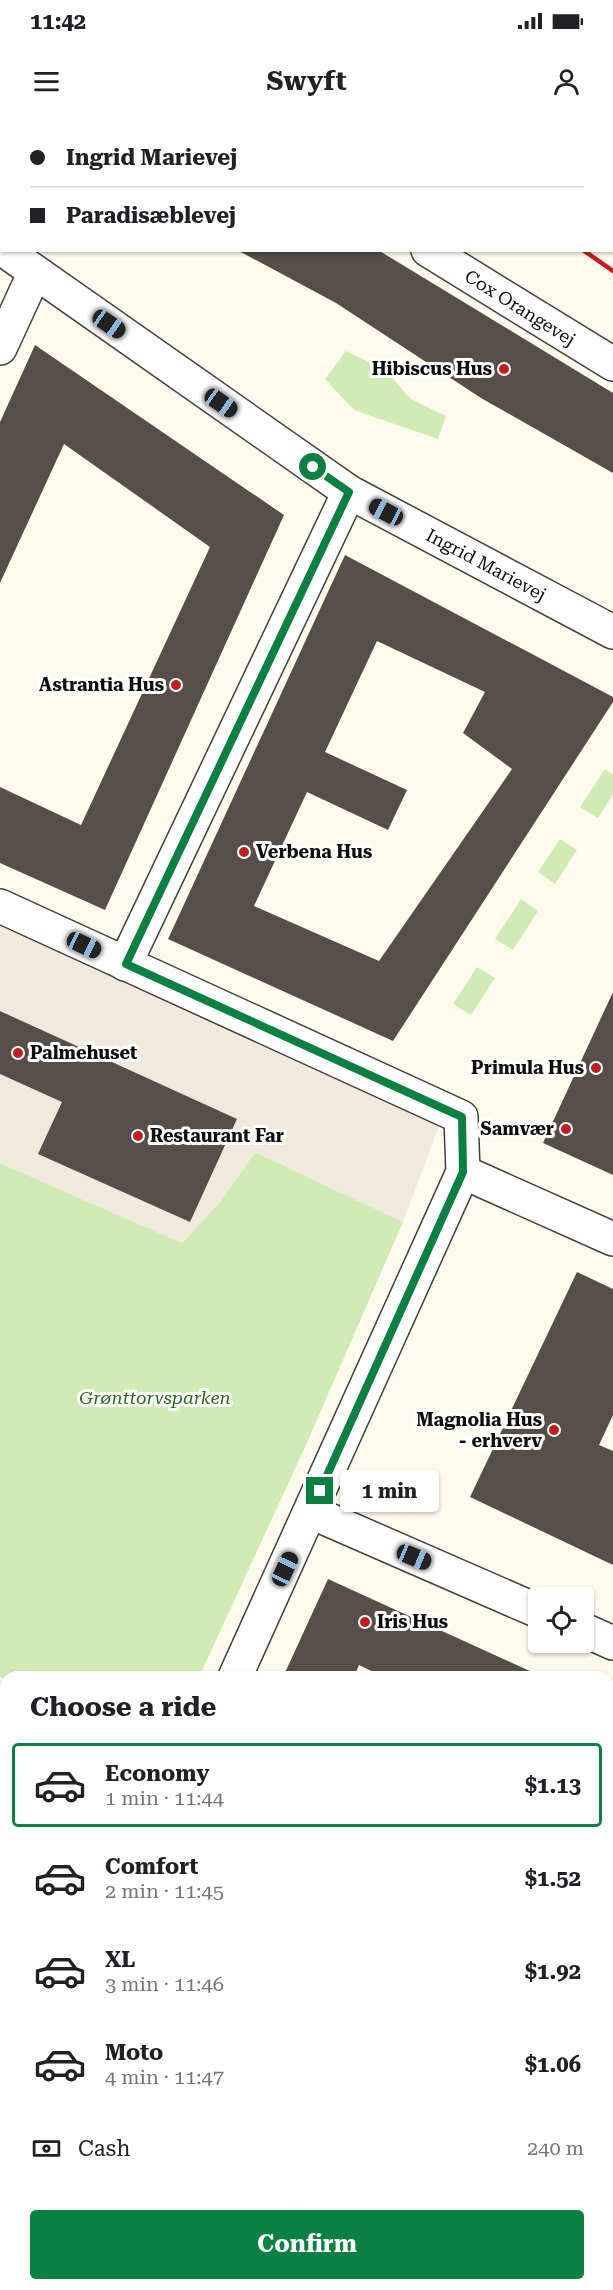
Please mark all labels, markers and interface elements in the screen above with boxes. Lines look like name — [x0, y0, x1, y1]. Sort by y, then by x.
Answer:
text: 11:42 — [30, 9, 86, 34]
icon: menu — [30, 65, 63, 98]
text: Swyft — [266, 65, 347, 97]
icon: person — [550, 65, 583, 98]
text: Ingrid Marievej — [66, 145, 237, 170]
text: Paradisæblevej — [66, 203, 236, 228]
street label: Cox Orangevej — [461, 265, 579, 350]
car — [89, 306, 129, 342]
place label: Hibiscus Hus — [372, 358, 492, 379]
marker: Hibiscus Hus — [497, 362, 511, 376]
car — [201, 385, 241, 421]
route start — [299, 453, 326, 480]
car — [366, 496, 406, 528]
street label: Ingrid Marievej — [423, 524, 550, 605]
place label: Astrantia Hus — [39, 674, 164, 695]
marker: Astrantia Hus — [169, 678, 183, 692]
place label: Verbena Hus — [256, 841, 372, 862]
marker: Verbena Hus — [237, 845, 251, 859]
car — [64, 929, 104, 961]
place label: Palmehuset — [30, 1042, 137, 1063]
marker: Palmehuset — [11, 1046, 25, 1060]
place label: Primula Hus — [471, 1057, 584, 1078]
marker: Primula Hus — [589, 1061, 603, 1075]
place label: Samvær — [480, 1118, 554, 1139]
marker: Samvær — [559, 1122, 573, 1136]
place label: Restaurant Far — [150, 1125, 284, 1146]
marker: Restaurant Far — [131, 1129, 145, 1143]
park label: Grønttorvsparken — [79, 1387, 231, 1408]
place label: Magnolia Hus - erhverv — [416, 1409, 542, 1451]
marker: Magnolia Hus - erhverv — [547, 1423, 561, 1437]
callout: 1 min — [341, 1470, 440, 1512]
route end — [306, 1477, 333, 1504]
text: 1 min — [362, 1479, 417, 1503]
car — [394, 1542, 434, 1572]
car — [269, 1549, 301, 1589]
map controls — [528, 1587, 594, 1653]
button: locate — [528, 1587, 594, 1653]
place label: Iris Hus — [377, 1611, 448, 1632]
marker: Iris Hus — [358, 1615, 372, 1629]
text: Choose a ride — [30, 1691, 216, 1723]
icon: car — [33, 1758, 87, 1812]
text: Economy — [105, 1761, 209, 1786]
text: $1.13 — [525, 1773, 581, 1798]
text: 1 min · 11:44 — [105, 1786, 224, 1810]
icon: car — [33, 1851, 87, 1905]
text: Comfort — [105, 1854, 198, 1879]
text: $1.52 — [525, 1866, 581, 1891]
text: 2 min · 11:45 — [105, 1879, 224, 1903]
icon: car — [33, 1944, 87, 1998]
text: XL — [105, 1947, 135, 1972]
text: $1.92 — [525, 1959, 581, 1984]
text: 3 min · 11:46 — [105, 1972, 224, 1996]
icon: car — [33, 2037, 87, 2091]
text: Moto — [105, 2040, 163, 2065]
text: $1.06 — [525, 2052, 581, 2077]
text: 4 min · 11:47 — [105, 2065, 224, 2089]
icon: cash — [30, 2132, 63, 2165]
text: Cash — [78, 2136, 130, 2161]
text: 240 m — [527, 2136, 584, 2160]
button: Confirm — [30, 2210, 584, 2279]

